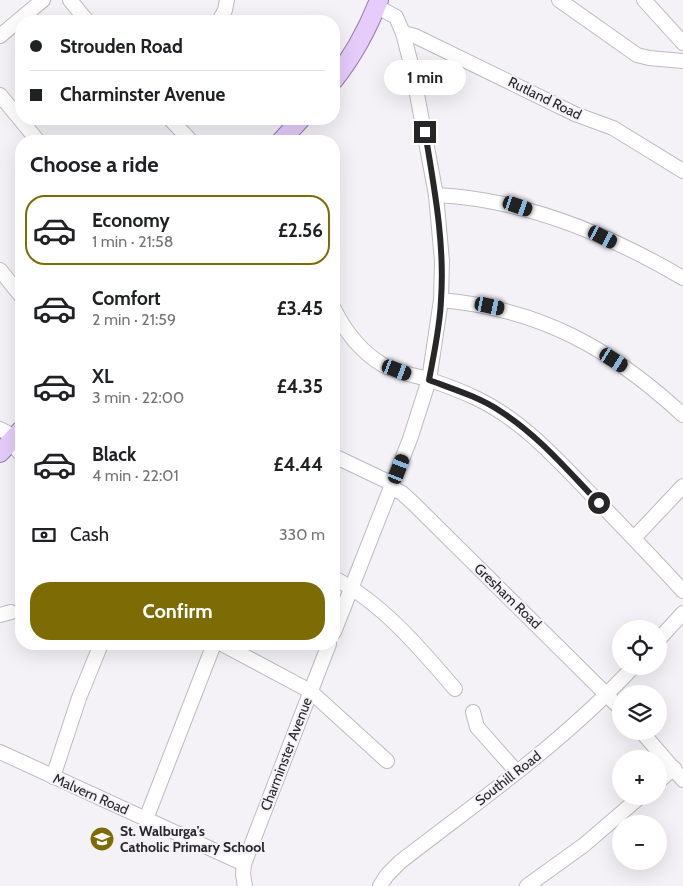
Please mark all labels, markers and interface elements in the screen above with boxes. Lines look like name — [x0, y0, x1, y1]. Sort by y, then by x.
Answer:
text: Strouden Road — [60, 35, 183, 58]
callout: 1 min — [384, 59, 466, 94]
text: 1 min — [407, 68, 443, 87]
street label: Rutland Road — [505, 72, 585, 124]
text: Charminster Avenue — [60, 83, 225, 106]
route end — [414, 121, 436, 143]
text: Choose a ride — [30, 151, 159, 178]
car — [501, 194, 534, 218]
icon: car — [32, 208, 77, 253]
text: Economy — [92, 209, 170, 232]
text: £2.56 — [278, 219, 323, 242]
car — [586, 224, 619, 250]
text: 1 min · 21:58 — [92, 232, 173, 251]
icon: car — [32, 286, 77, 331]
text: Comfort — [92, 287, 161, 310]
car — [473, 296, 506, 316]
text: £3.45 — [277, 297, 323, 320]
text: 2 min · 21:59 — [92, 310, 176, 329]
car — [597, 346, 630, 374]
car — [380, 358, 413, 382]
icon: car — [32, 364, 77, 409]
text: XL — [92, 365, 113, 388]
text: £4.35 — [277, 375, 323, 398]
text: 3 min · 22:00 — [92, 388, 184, 407]
icon: car — [32, 442, 77, 487]
text: Black — [92, 443, 136, 466]
car — [386, 452, 411, 486]
text: £4.44 — [274, 453, 323, 476]
text: 4 min · 22:01 — [92, 466, 179, 485]
route start — [588, 492, 610, 514]
icon: cash — [30, 521, 58, 549]
text: Cash — [70, 523, 109, 546]
text: 330 m — [279, 525, 325, 544]
street label: Gresham Road — [471, 559, 545, 633]
button: Confirm — [30, 582, 325, 640]
map controls — [612, 620, 667, 870]
button: locate — [612, 620, 667, 675]
button: layers — [612, 685, 667, 740]
street label: Charminster Avenue — [256, 695, 316, 813]
street label: Southill Road — [471, 747, 545, 809]
button: + — [612, 750, 667, 805]
street label: Malvern Road — [50, 769, 132, 819]
button: − — [612, 815, 667, 870]
place label: St. Walburga's Catholic Primary School — [120, 822, 265, 856]
school or university icon: St. Walburga's Catholic Primary School — [89, 826, 115, 852]

